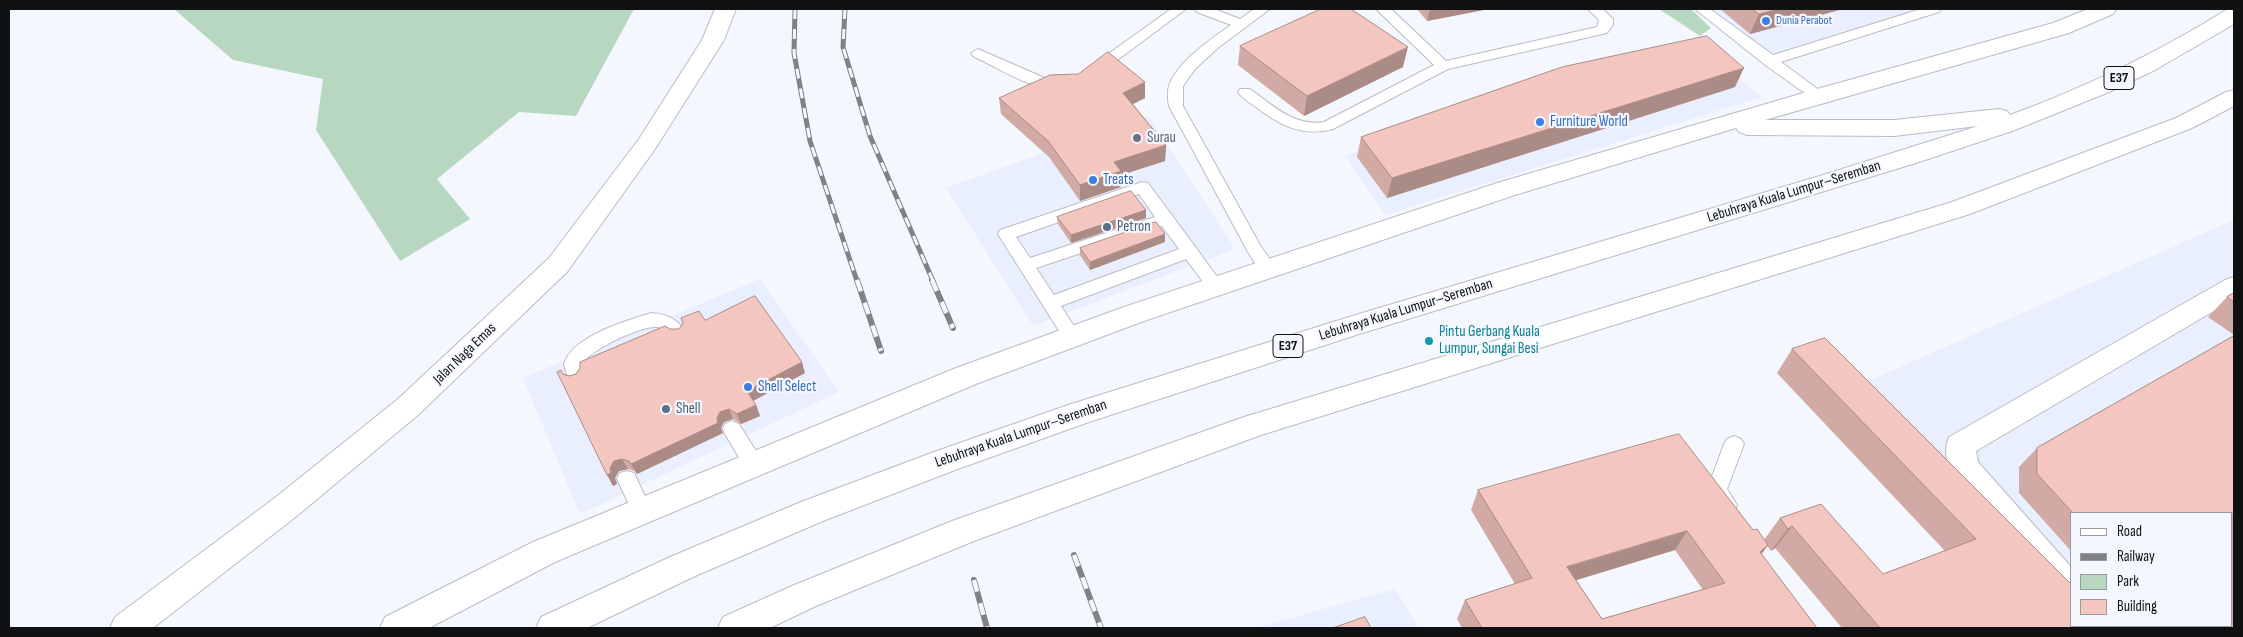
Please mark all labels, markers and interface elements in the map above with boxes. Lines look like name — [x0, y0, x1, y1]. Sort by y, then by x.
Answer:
place label: Dunia Perabot — [1776, 14, 1832, 28]
marker: Dunia Perabot — [1760, 15, 1772, 27]
road number: E37 — [2104, 66, 2134, 90]
place label: Furniture World — [1550, 113, 1628, 131]
marker: Furniture World — [1534, 116, 1546, 128]
place label: Surau — [1147, 129, 1176, 147]
marker: Surau — [1131, 132, 1143, 144]
street label: Lebuhraya Kuala Lumpur–Seremban — [1705, 157, 1883, 227]
place label: Treats — [1103, 171, 1134, 189]
marker: Treats — [1087, 174, 1099, 186]
place label: Petron — [1117, 218, 1151, 236]
marker: Petron — [1101, 221, 1113, 233]
street label: Lebuhraya Kuala Lumpur–Seremban — [1317, 275, 1495, 345]
street label: Jalan Naga Emas — [430, 320, 500, 388]
place label: Pintu Gerbang Kuala Lumpur, Sungai Besi — [1439, 323, 1540, 358]
road number: E37 — [1273, 334, 1303, 358]
marker: Pintu Gerbang Kuala Lumpur, Sungai Besi — [1423, 335, 1435, 347]
place label: Shell Select — [758, 378, 817, 396]
marker: Shell Select — [742, 381, 754, 393]
street label: Lebuhraya Kuala Lumpur–Seremban — [933, 396, 1109, 472]
place label: Shell — [676, 400, 700, 418]
marker: Shell — [660, 403, 672, 415]
legend — [2070, 512, 2233, 627]
text: Road — [2117, 522, 2142, 541]
text: Railway — [2117, 547, 2155, 566]
text: Park — [2117, 572, 2139, 591]
text: Building — [2117, 597, 2157, 616]

